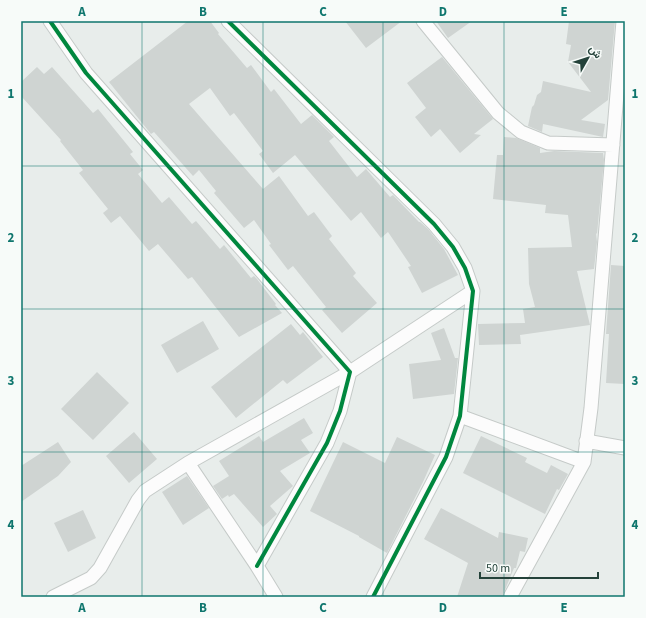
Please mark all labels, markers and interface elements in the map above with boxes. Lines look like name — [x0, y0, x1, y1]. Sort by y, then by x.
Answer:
text: A — [77, 3, 86, 21]
text: B — [199, 3, 207, 21]
text: C — [319, 3, 327, 21]
text: D — [439, 3, 447, 21]
text: E — [560, 3, 568, 21]
north arrow — [568, 38, 608, 78]
text: ش — [585, 42, 605, 62]
text: 1 — [8, 85, 15, 103]
text: 1 — [632, 85, 639, 103]
text: 2 — [8, 229, 15, 247]
text: 2 — [632, 229, 639, 247]
text: 3 — [8, 372, 15, 390]
text: 3 — [632, 372, 639, 390]
text: 4 — [8, 516, 15, 534]
text: 4 — [632, 516, 639, 534]
scale bar — [480, 554, 598, 580]
text: 50 m — [486, 560, 510, 577]
text: A — [77, 599, 86, 617]
text: B — [199, 599, 207, 617]
text: C — [319, 599, 327, 617]
text: D — [439, 599, 447, 617]
text: E — [560, 599, 568, 617]

